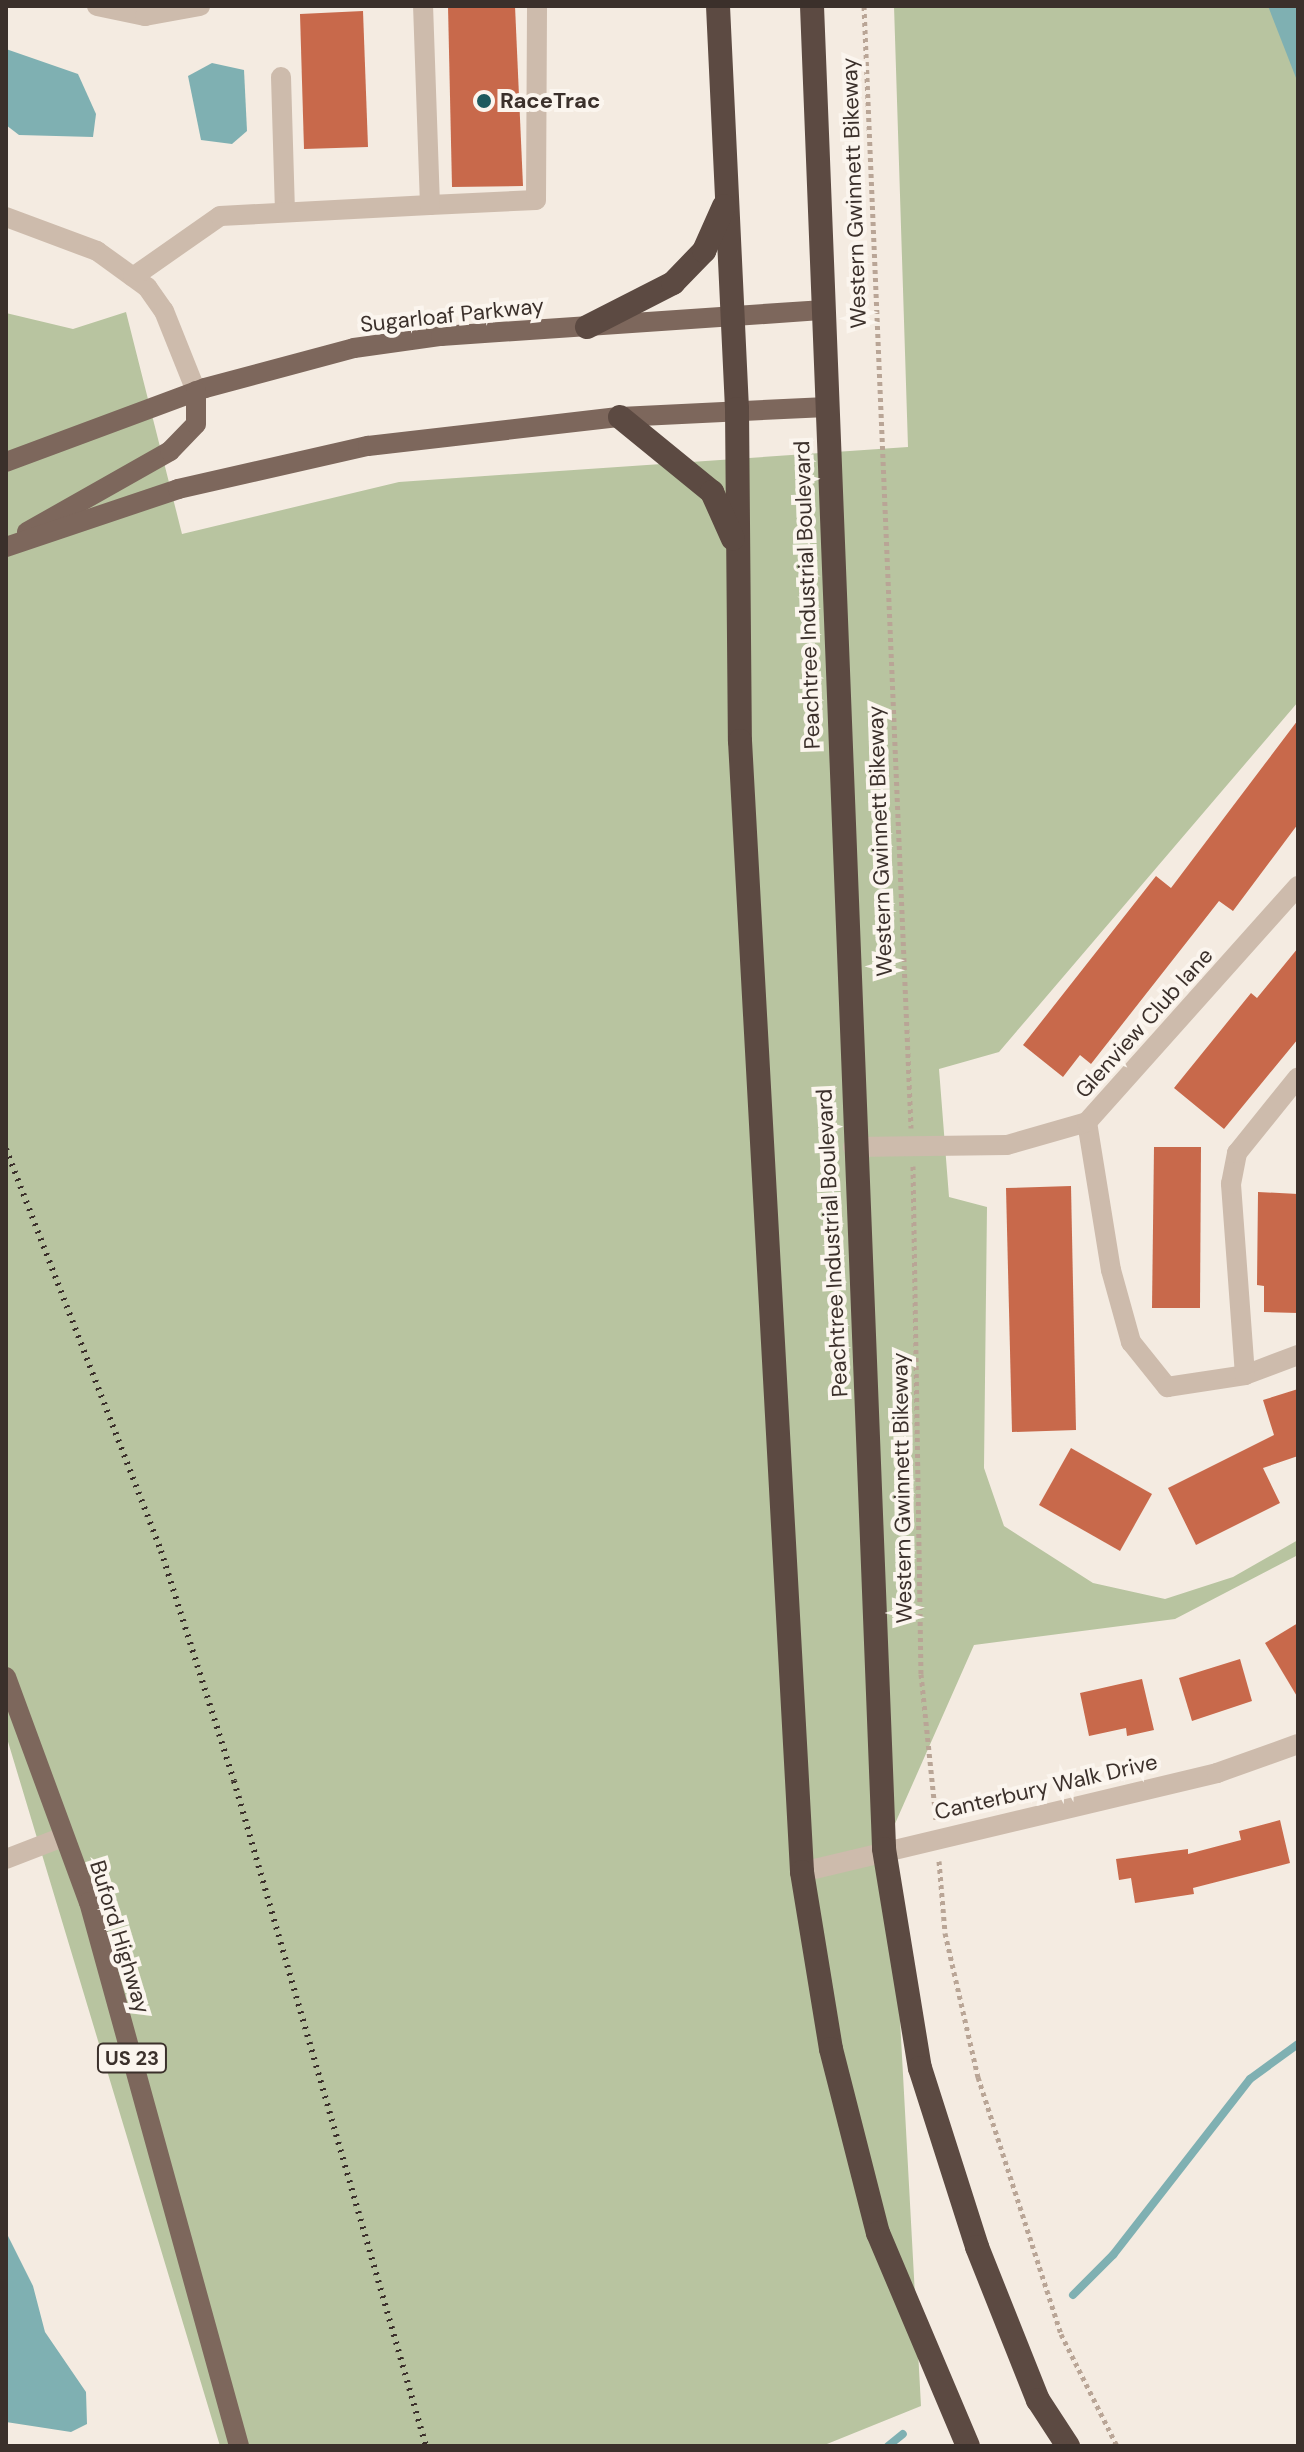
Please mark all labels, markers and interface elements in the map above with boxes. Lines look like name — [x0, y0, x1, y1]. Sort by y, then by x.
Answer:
street label: Western Gwinnett Bikeway — [836, 57, 872, 329]
place label: RaceTrac — [500, 88, 600, 114]
marker: RaceTrac — [475, 92, 493, 110]
street label: Sugarloaf Parkway — [359, 292, 545, 338]
street label: Peachtree Industrial Boulevard — [788, 440, 826, 750]
street label: Western Gwinnett Bikeway — [862, 705, 898, 977]
street label: Glenview Club lane — [1070, 942, 1218, 1104]
street label: Peachtree Industrial Boulevard — [811, 1088, 853, 1398]
street label: Western Gwinnett Bikeway — [886, 1352, 918, 1624]
street label: Canterbury Walk Drive — [932, 1748, 1160, 1826]
street label: Buford Highway — [84, 1857, 156, 2017]
road number: US 23 — [96, 2042, 168, 2074]

